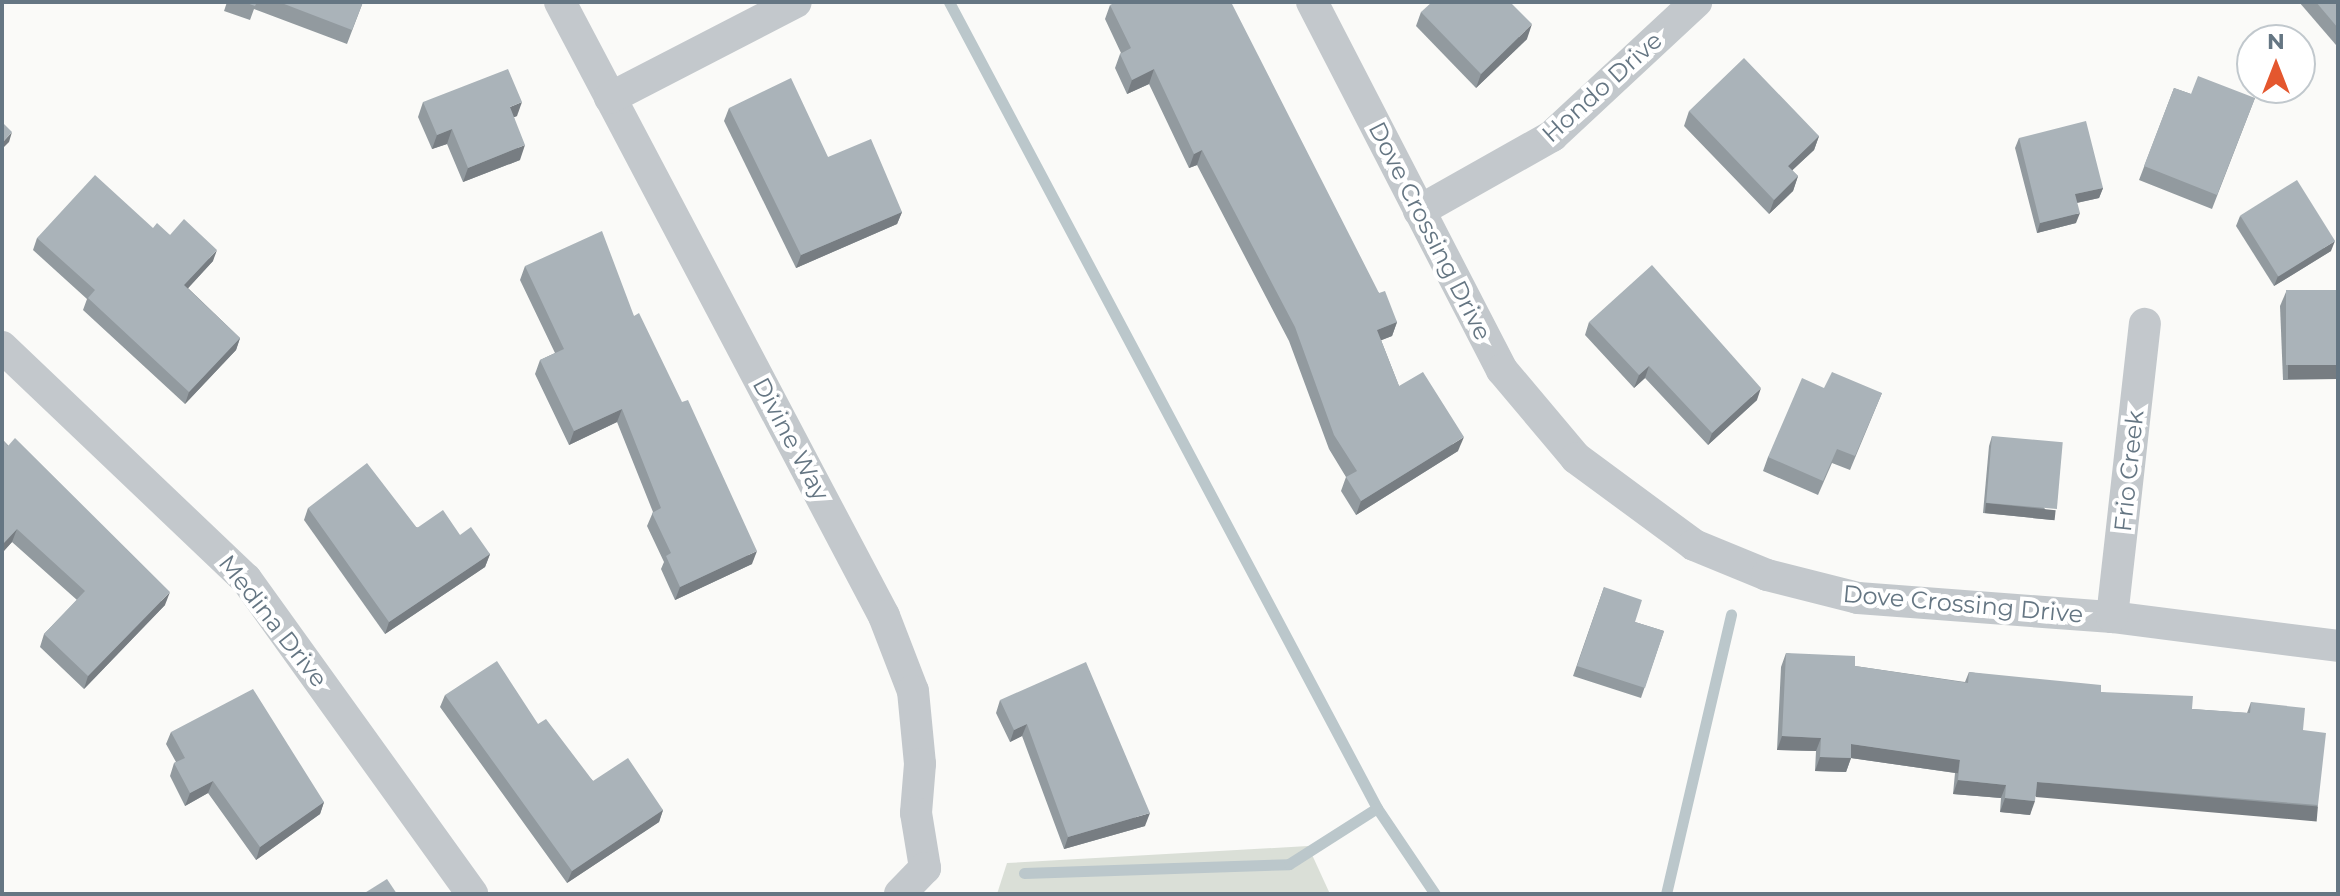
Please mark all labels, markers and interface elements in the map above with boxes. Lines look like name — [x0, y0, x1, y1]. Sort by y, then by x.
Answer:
north arrow — [2236, 24, 2316, 104]
street label: Hondo Drive — [1536, 26, 1668, 148]
text: N — [2267, 28, 2285, 55]
street label: Dove Crossing Drive — [1362, 117, 1498, 345]
street label: Divine Way — [747, 373, 835, 505]
street label: Frio Creek — [2108, 409, 2150, 533]
street label: Medina Drive — [212, 549, 334, 693]
street label: Dove Crossing Drive — [1842, 579, 2084, 629]

